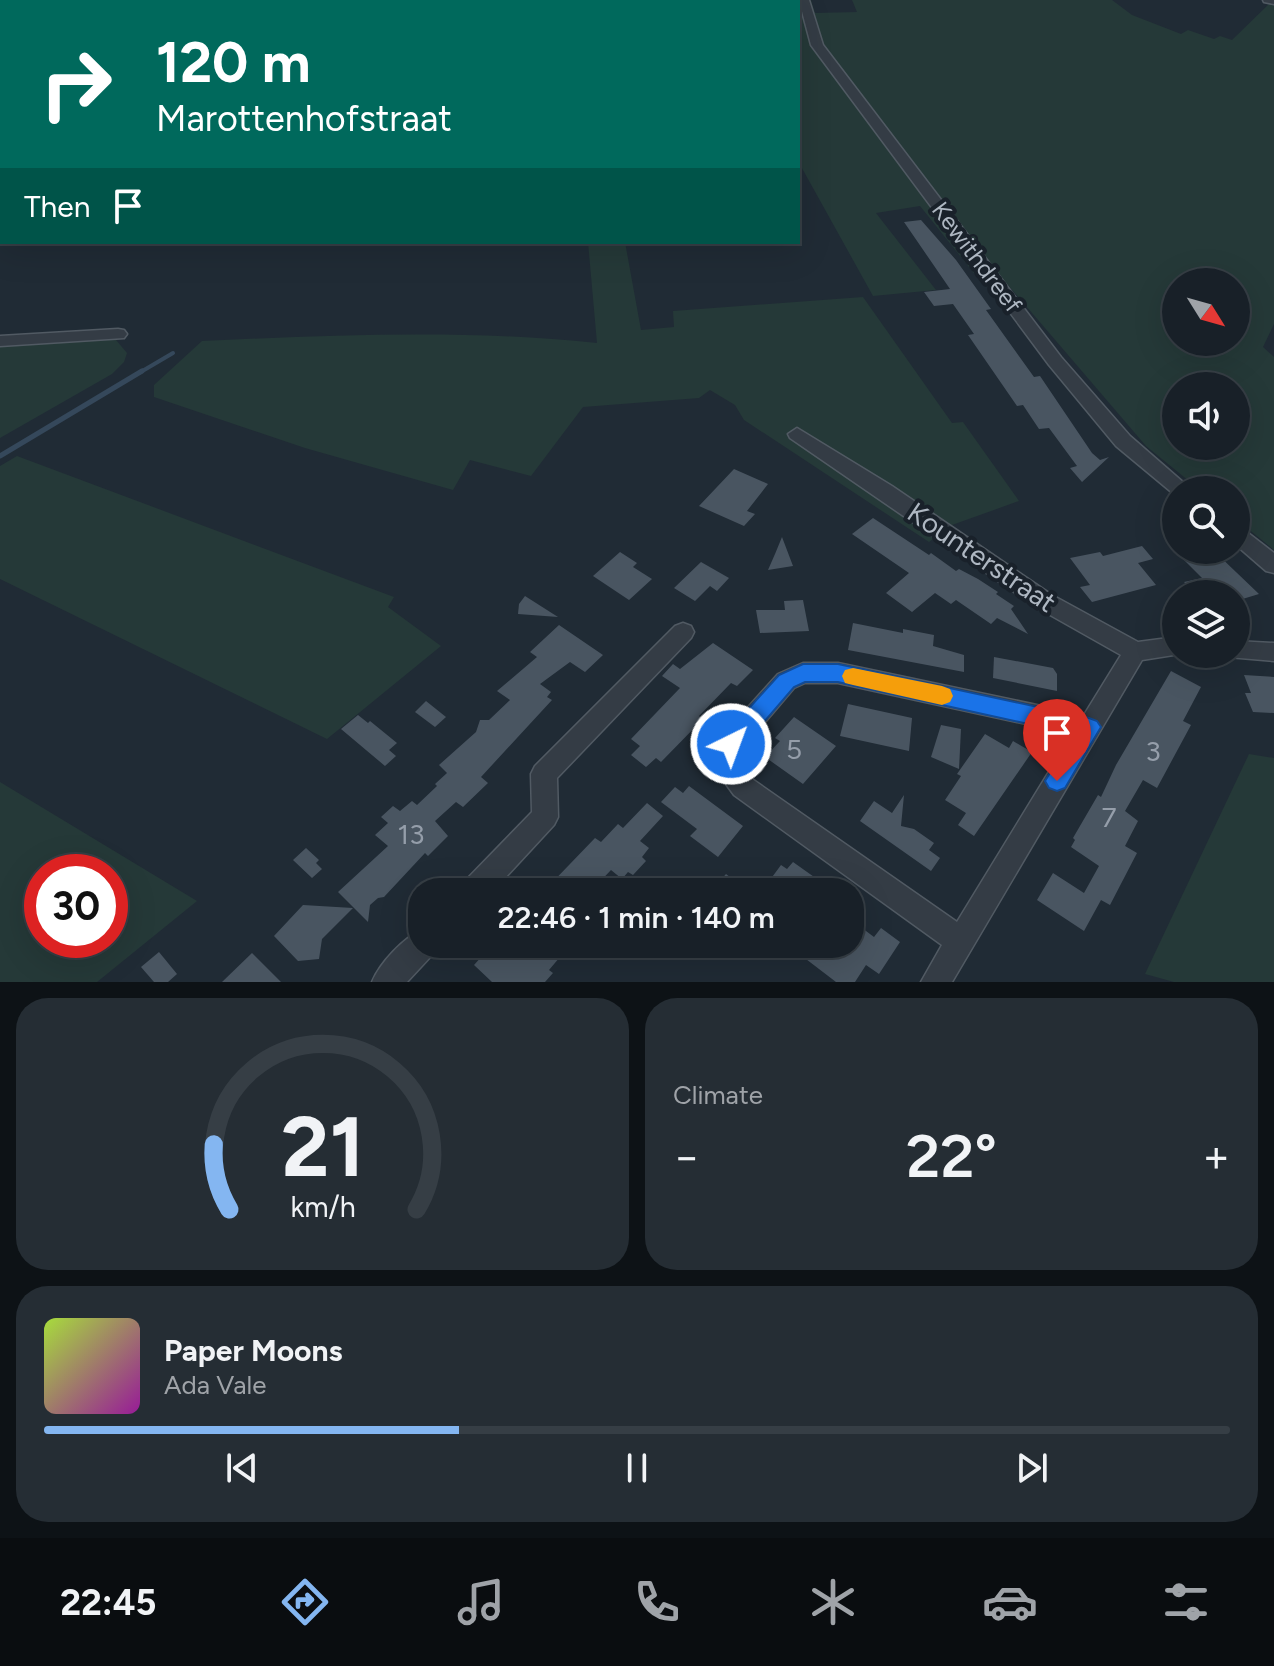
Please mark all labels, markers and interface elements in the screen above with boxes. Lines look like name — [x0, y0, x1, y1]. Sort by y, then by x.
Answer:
text: 120 m — [156, 29, 311, 96]
icon: right — [24, 32, 128, 136]
text: Marottenhofstraat — [156, 97, 452, 140]
icon: arrive — [106, 184, 150, 228]
text: Then — [24, 188, 90, 225]
street label: Kewithdreef — [926, 196, 1028, 318]
north arrow — [1162, 268, 1250, 356]
map controls — [1162, 268, 1250, 668]
button: sound — [1162, 372, 1250, 460]
button: search — [1162, 476, 1250, 564]
street label: Kounterstraat — [901, 495, 1063, 619]
button: layers — [1162, 580, 1250, 668]
pin — [1023, 699, 1091, 781]
position arrow — [689, 702, 773, 786]
icon: arrive — [1035, 711, 1079, 755]
house number: 5 — [786, 732, 802, 766]
house number: 3 — [1145, 734, 1161, 768]
house number: 7 — [1101, 800, 1117, 834]
house number: 13 — [398, 817, 424, 851]
speed limit sign: 30 — [24, 854, 128, 958]
text: 22:46 · 1 min · 140 m — [497, 899, 775, 936]
text: Climate — [673, 1079, 763, 1111]
text: 21 — [281, 1097, 364, 1197]
text: 22° — [906, 1120, 997, 1192]
text: − — [673, 1130, 700, 1183]
text: + — [1203, 1130, 1230, 1183]
text: km/h — [290, 1190, 355, 1224]
text: Paper Moons — [164, 1332, 343, 1369]
text: Ada Vale — [164, 1369, 267, 1401]
icon: previous — [220, 1446, 264, 1490]
icon: pause — [615, 1446, 659, 1490]
icon: next — [1010, 1446, 1054, 1490]
icon: directions — [277, 1574, 333, 1630]
icon: music — [453, 1574, 509, 1630]
icon: phone — [629, 1574, 685, 1630]
icon: climate — [805, 1574, 861, 1630]
icon: car — [982, 1574, 1038, 1630]
icon: filters — [1158, 1574, 1214, 1630]
text: 22:45 — [60, 1581, 156, 1624]

